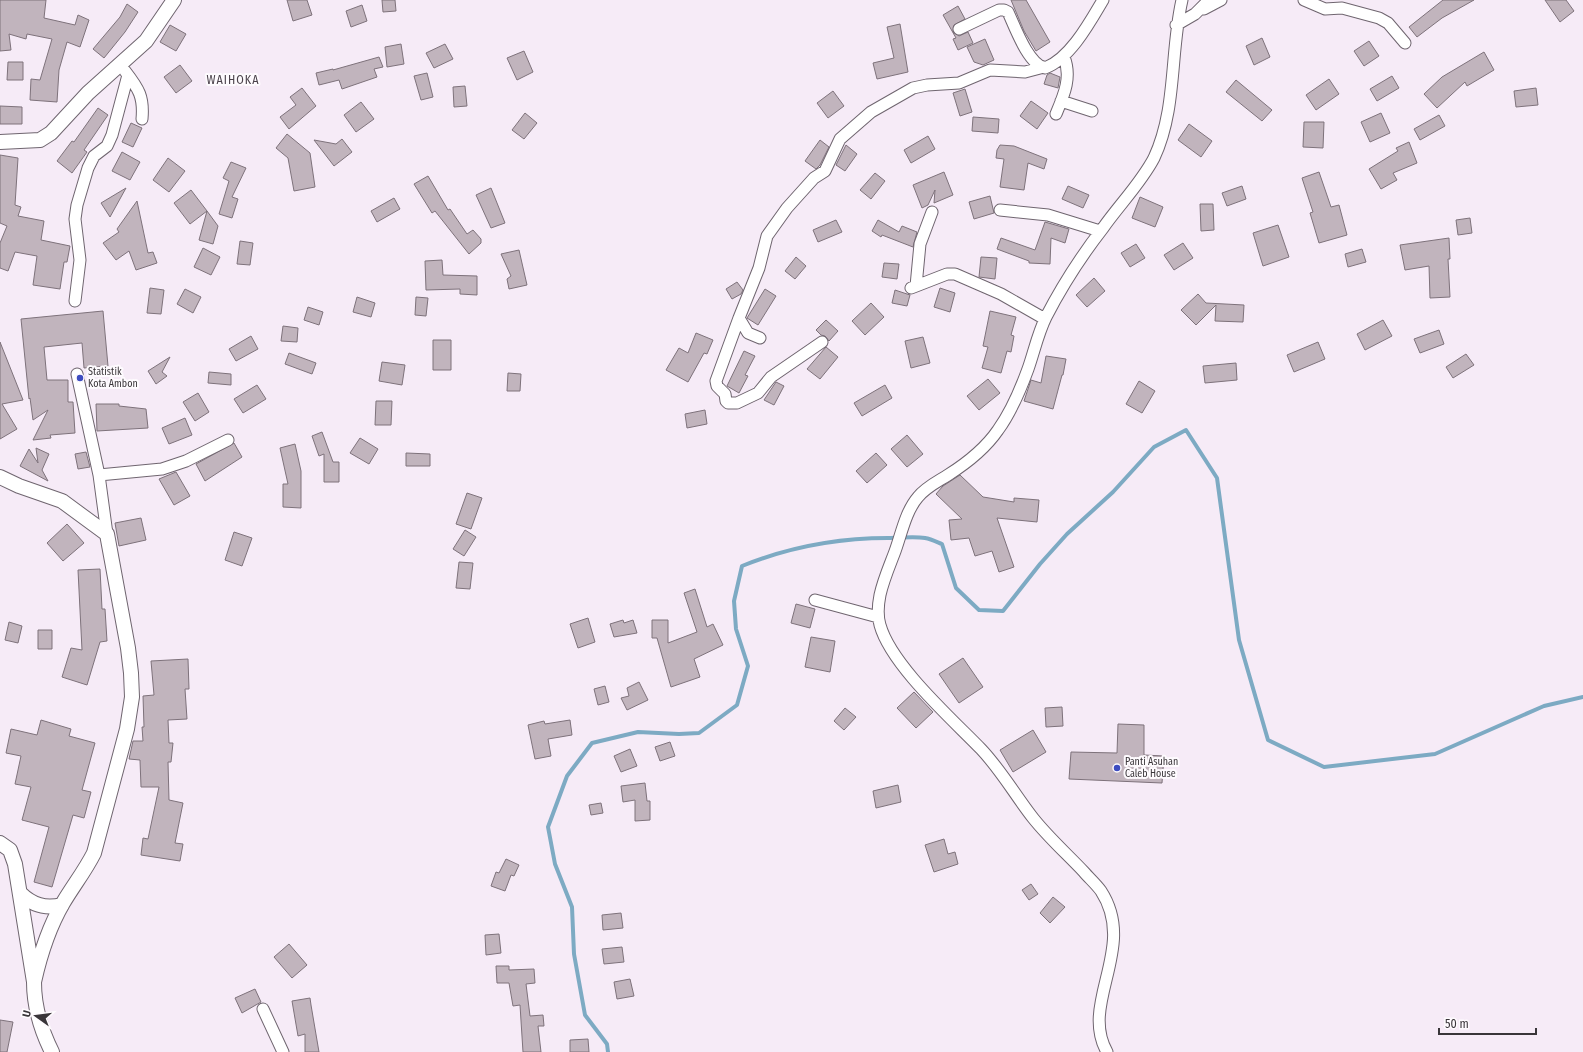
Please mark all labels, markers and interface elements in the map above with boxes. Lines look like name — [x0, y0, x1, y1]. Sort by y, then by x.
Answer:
district label: WAIHOKA — [207, 73, 259, 87]
place label: Statistik Kota Ambon — [88, 366, 138, 390]
marker: Statistik Kota Ambon — [75, 373, 85, 383]
place label: Panti Asuhan Caleb House — [1125, 756, 1178, 780]
marker: Panti Asuhan Caleb House — [1112, 763, 1122, 773]
north arrow — [16, 996, 56, 1036]
text: U — [20, 1009, 34, 1018]
scale bar — [1439, 1010, 1536, 1036]
text: 50 m — [1445, 1017, 1469, 1031]

